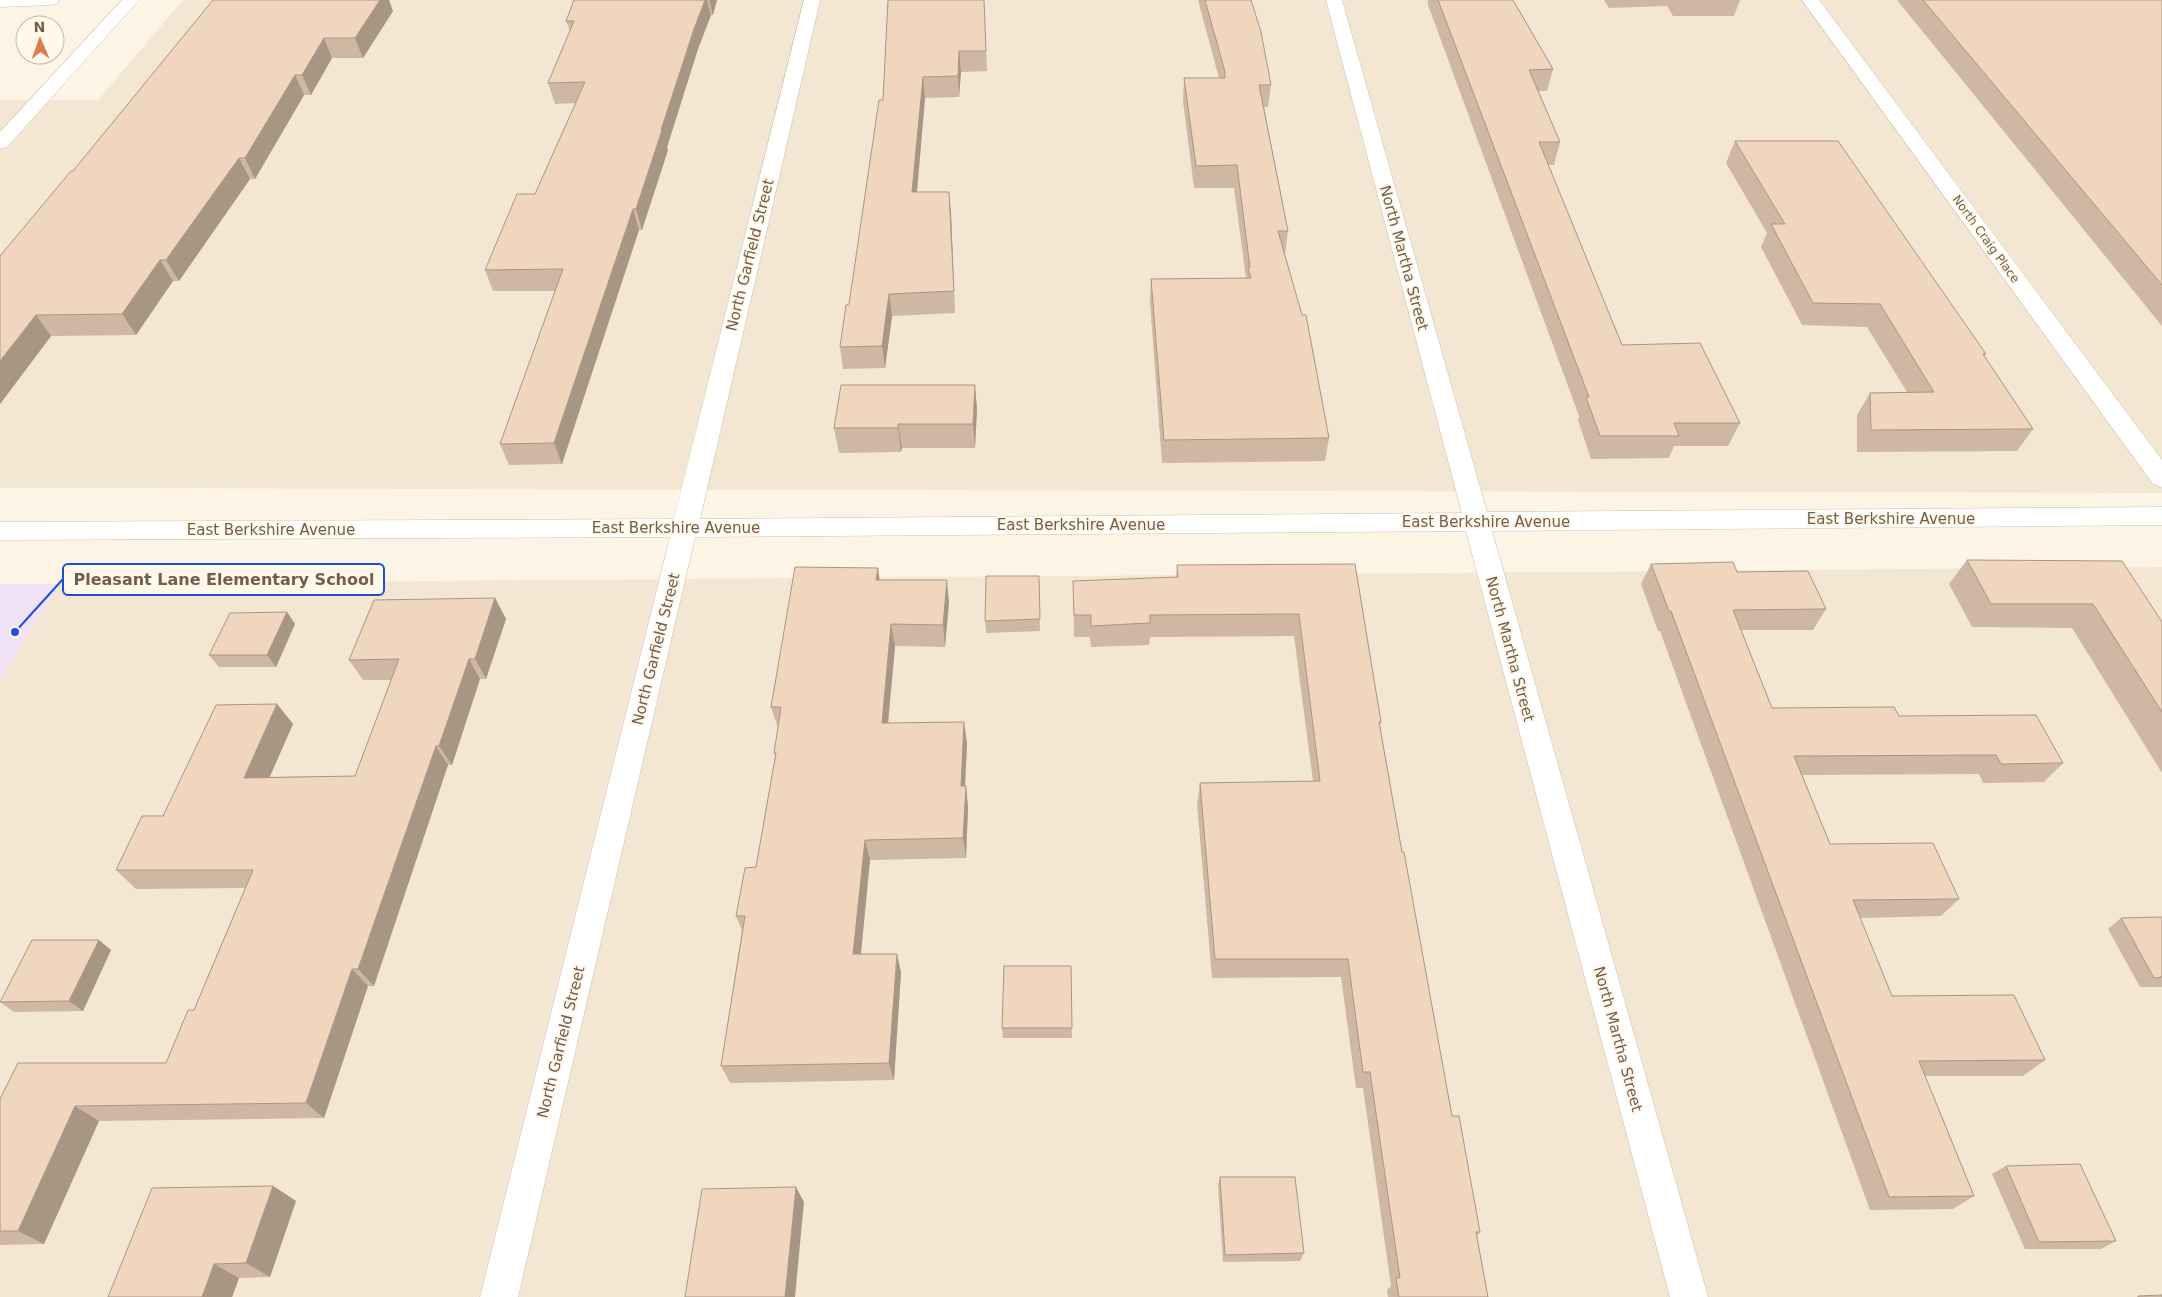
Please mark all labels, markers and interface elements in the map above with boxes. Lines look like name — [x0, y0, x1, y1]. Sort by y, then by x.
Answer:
north arrow — [15, 15, 65, 65]
text: N — [33, 19, 46, 35]
street label: North Garfield Street — [722, 177, 778, 333]
street label: North Martha Street — [1376, 183, 1432, 333]
street label: North Craig Place — [1950, 193, 2022, 285]
street label: East Berkshire Avenue — [1807, 510, 1975, 528]
street label: East Berkshire Avenue — [1402, 513, 1570, 531]
street label: East Berkshire Avenue — [997, 516, 1165, 534]
street label: East Berkshire Avenue — [592, 519, 760, 537]
street label: East Berkshire Avenue — [187, 521, 355, 539]
callout: Pleasant Lane Elementary School — [63, 564, 384, 595]
text: Pleasant Lane Elementary School — [74, 570, 374, 589]
street label: North Garfield Street — [628, 571, 684, 727]
street label: North Martha Street — [1482, 574, 1538, 724]
street label: North Garfield Street — [533, 964, 589, 1120]
street label: North Martha Street — [1590, 964, 1646, 1114]

